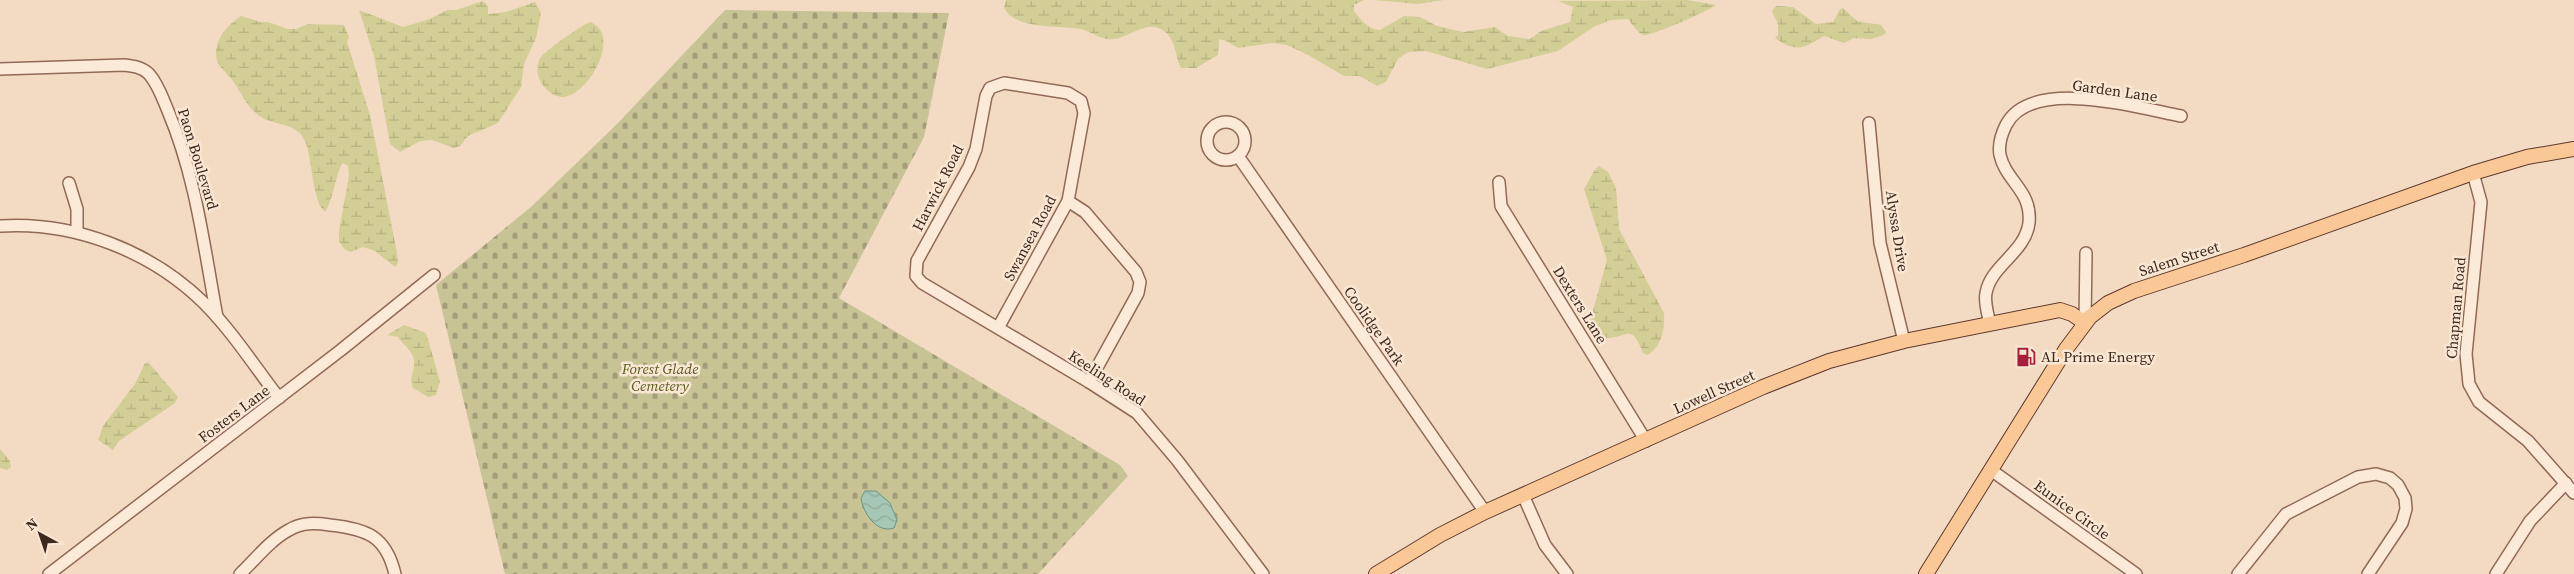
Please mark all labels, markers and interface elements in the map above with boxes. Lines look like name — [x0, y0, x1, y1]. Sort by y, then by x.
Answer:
street label: Garden Lane — [2071, 74, 2159, 107]
street label: Paon Boulevard — [173, 106, 224, 213]
street label: Harwick Road — [907, 141, 969, 235]
street label: Alyssa Drive — [1881, 189, 1914, 273]
street label: Swansea Road — [998, 191, 1061, 284]
street label: Salem Street — [2136, 236, 2222, 281]
street label: Chapman Road — [2441, 256, 2470, 360]
street label: Dexters Lane — [1548, 262, 1613, 348]
street label: Coolidge Park — [1339, 282, 1410, 370]
street label: Keeling Road — [1065, 345, 1150, 411]
fuel station icon: AL Prime Energy — [2015, 346, 2037, 368]
place label: AL Prime Energy — [2041, 346, 2155, 367]
park label: Forest Glade Cemetery — [621, 358, 698, 396]
street label: Lowell Street — [1670, 364, 1758, 419]
street label: Fosters Lane — [194, 379, 274, 447]
street label: Eunice Circle — [2030, 475, 2115, 544]
north arrow — [15, 509, 65, 559]
text: N — [21, 513, 42, 535]

